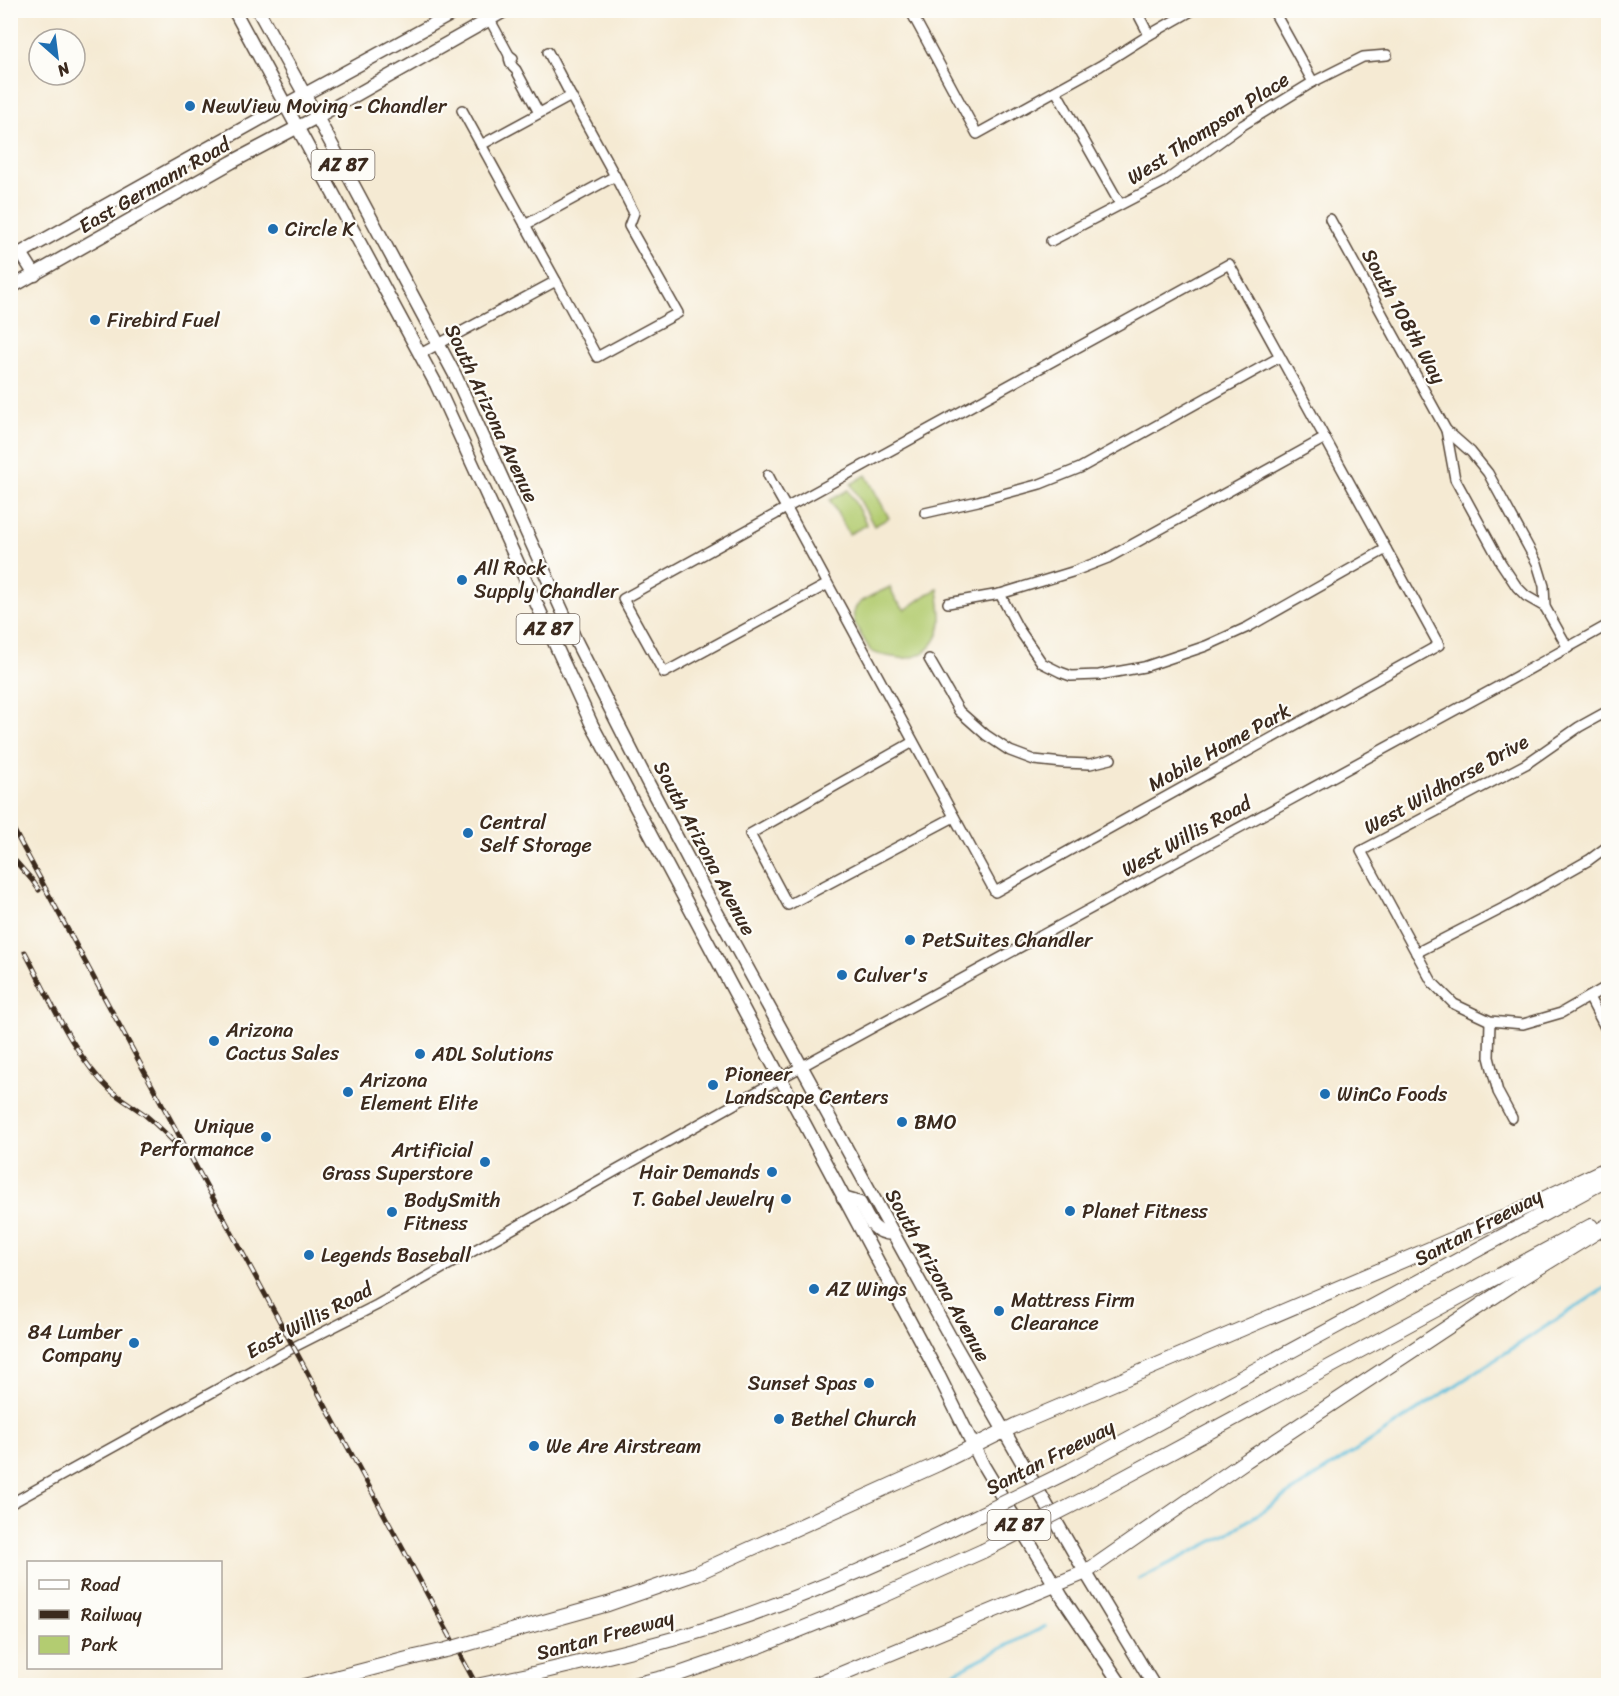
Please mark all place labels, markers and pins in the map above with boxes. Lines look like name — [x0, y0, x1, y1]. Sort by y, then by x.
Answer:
place label: NewView Moving - Chandler — [202, 89, 448, 124]
marker: NewView Moving - Chandler — [183, 99, 197, 113]
place label: Circle K — [285, 212, 356, 247]
marker: Circle K — [266, 222, 280, 236]
place label: Firebird Fuel — [107, 303, 221, 338]
marker: Firebird Fuel — [88, 313, 102, 327]
place label: All Rock Supply Chandler — [473, 551, 619, 609]
marker: All Rock Supply Chandler — [455, 573, 469, 587]
place label: Central Self Storage — [480, 805, 592, 863]
marker: Central Self Storage — [461, 826, 475, 840]
place label: PetSuites Chandler — [922, 923, 1094, 958]
marker: PetSuites Chandler — [903, 933, 917, 947]
place label: Culver's — [854, 958, 928, 993]
marker: Culver's — [835, 968, 849, 982]
place label: Arizona Cactus Sales — [225, 1013, 340, 1071]
marker: Arizona Cactus Sales — [207, 1034, 221, 1048]
place label: ADL Solutions — [431, 1037, 554, 1072]
marker: ADL Solutions — [413, 1047, 427, 1061]
place label: Pioneer Landscape Centers — [725, 1057, 889, 1115]
place label: Arizona Element Elite — [359, 1063, 478, 1121]
place label: WinCo Foods — [1337, 1077, 1448, 1112]
marker: Pioneer Landscape Centers — [706, 1078, 720, 1092]
marker: Arizona Element Elite — [341, 1085, 355, 1099]
marker: WinCo Foods — [1318, 1087, 1332, 1101]
place label: BMO — [914, 1105, 957, 1140]
place label: Unique Performance — [140, 1109, 254, 1167]
marker: BMO — [895, 1115, 909, 1129]
marker: Unique Performance — [259, 1130, 273, 1144]
place label: Artificial Grass Superstore — [322, 1133, 474, 1191]
marker: Artificial Grass Superstore — [478, 1155, 492, 1169]
place label: Hair Demands — [639, 1155, 761, 1190]
marker: Hair Demands — [765, 1165, 779, 1179]
place label: T. Gabel Jewelry — [632, 1182, 775, 1217]
place label: BodySmith Fitness — [404, 1183, 500, 1241]
marker: T. Gabel Jewelry — [779, 1192, 793, 1206]
place label: Planet Fitness — [1082, 1194, 1209, 1229]
marker: Planet Fitness — [1063, 1204, 1077, 1218]
marker: BodySmith Fitness — [385, 1205, 399, 1219]
place label: Legends Baseball — [321, 1238, 472, 1273]
marker: Legends Baseball — [302, 1248, 316, 1262]
place label: AZ Wings — [825, 1272, 907, 1307]
marker: AZ Wings — [807, 1282, 821, 1296]
place label: Mattress Firm Clearance — [1011, 1283, 1135, 1341]
marker: Mattress Firm Clearance — [992, 1304, 1006, 1318]
place label: 84 Lumber Company — [28, 1315, 123, 1373]
marker: 84 Lumber Company — [127, 1336, 141, 1350]
place label: Sunset Spas — [748, 1366, 858, 1401]
marker: Sunset Spas — [862, 1376, 876, 1390]
place label: Bethel Church — [791, 1402, 917, 1437]
marker: Bethel Church — [772, 1412, 786, 1426]
place label: We Are Airstream — [546, 1429, 701, 1464]
marker: We Are Airstream — [527, 1439, 541, 1453]

